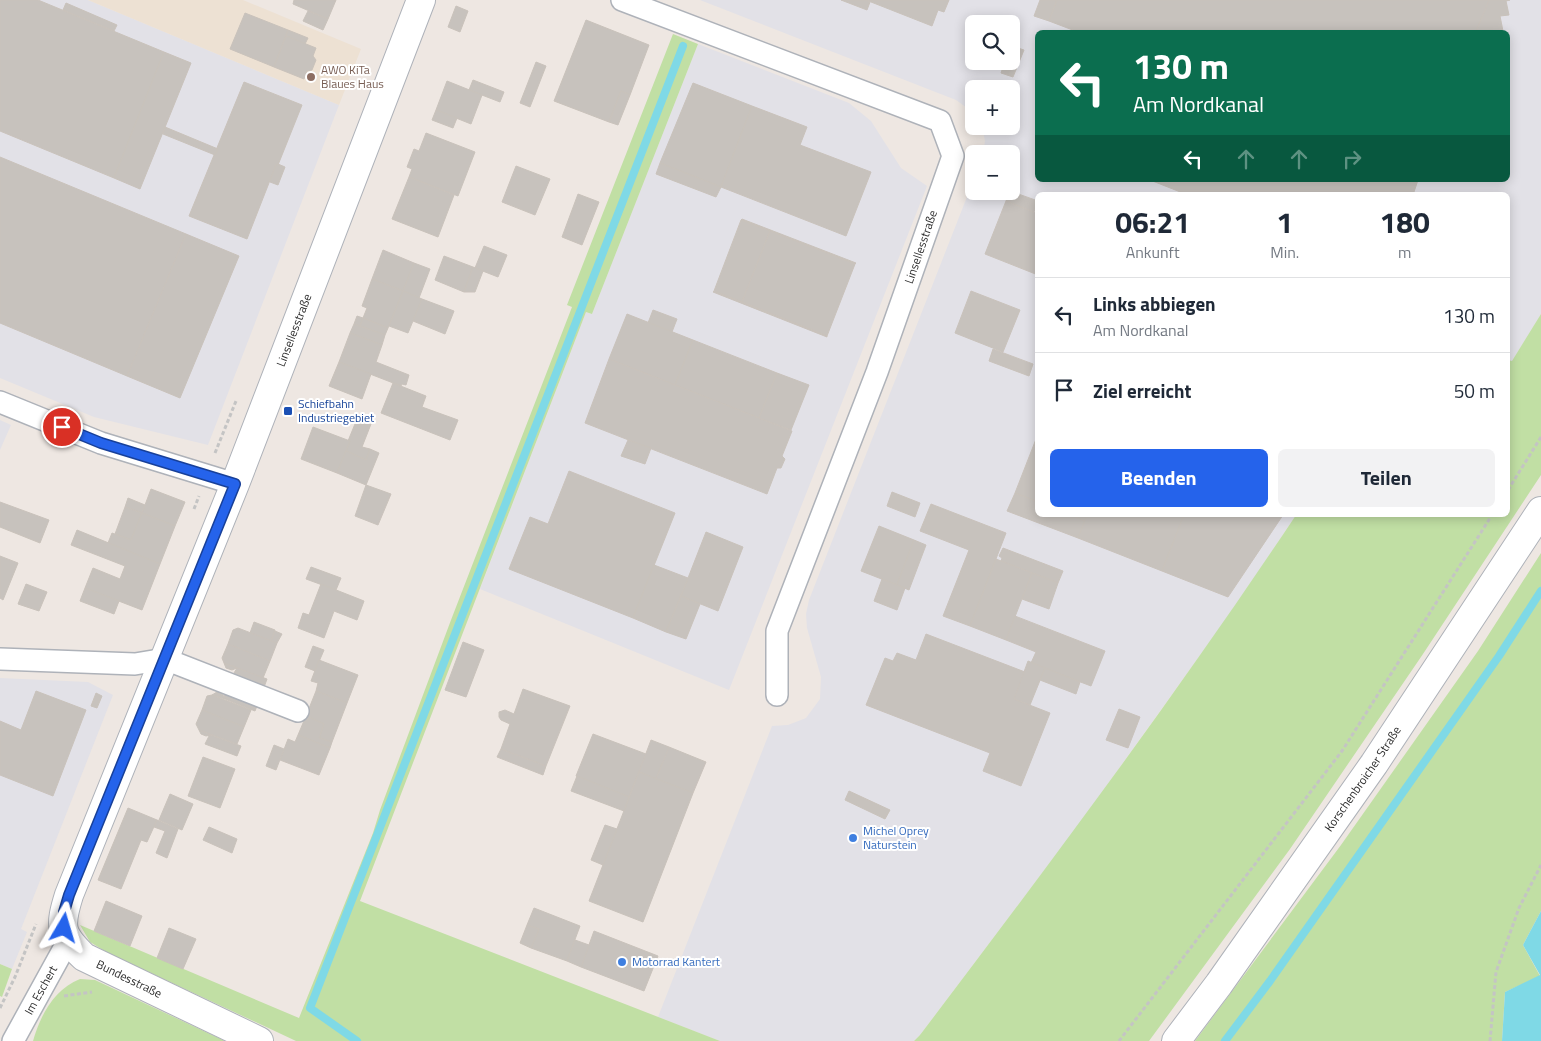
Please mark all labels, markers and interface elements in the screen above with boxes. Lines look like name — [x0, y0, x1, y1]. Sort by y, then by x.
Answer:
map controls — [965, 15, 1020, 200]
button: search — [965, 15, 1020, 70]
text: 130 m — [1133, 39, 1229, 93]
icon: left — [1050, 50, 1115, 115]
place label: AWO KiTa Blaues Haus — [321, 60, 384, 93]
marker: AWO KiTa Blaues Haus — [305, 71, 317, 83]
button: + — [965, 80, 1020, 135]
text: Am Nordkanal — [1133, 87, 1264, 121]
button: − — [965, 145, 1020, 200]
icon: left — [1179, 145, 1207, 173]
icon: ahead — [1232, 145, 1260, 173]
icon: ahead — [1285, 145, 1313, 173]
icon: right — [1338, 145, 1366, 173]
text: 06:21 — [1115, 199, 1190, 245]
text: 1 — [1276, 199, 1293, 245]
text: 180 — [1379, 199, 1430, 245]
street label: Linsellesstraße — [899, 208, 942, 286]
text: Ankunft — [1126, 240, 1180, 264]
text: Min. — [1270, 240, 1299, 264]
text: m — [1398, 240, 1411, 264]
text: Links abbiegen — [1093, 289, 1216, 318]
street label: Linsellesstraße — [271, 291, 316, 369]
icon: left — [1050, 301, 1078, 329]
text: 130 m — [1443, 301, 1495, 330]
text: Am Nordkanal — [1093, 318, 1188, 342]
icon: arrive — [1050, 376, 1078, 404]
text: Ziel erreicht — [1093, 376, 1191, 405]
text: 50 m — [1454, 376, 1495, 405]
place label: Schiefbahn Industriegebiet — [298, 394, 375, 427]
marker: Schiefbahn Industriegebiet — [282, 405, 294, 417]
pin — [41, 406, 83, 448]
icon: arrive — [48, 413, 76, 441]
button: Beenden — [1050, 449, 1268, 507]
button: Teilen — [1278, 449, 1495, 507]
street label: Korschenbroicher Straße — [1319, 722, 1406, 835]
place label: Michel Oprey Naturstein — [863, 821, 929, 854]
marker: Michel Oprey Naturstein — [847, 832, 859, 844]
position arrow — [37, 901, 89, 953]
place label: Motorrad Kantert — [632, 952, 721, 971]
street label: Bundesstraße — [93, 954, 165, 1003]
marker: Motorrad Kantert — [616, 956, 628, 968]
street label: Im Eschert — [19, 961, 62, 1018]

